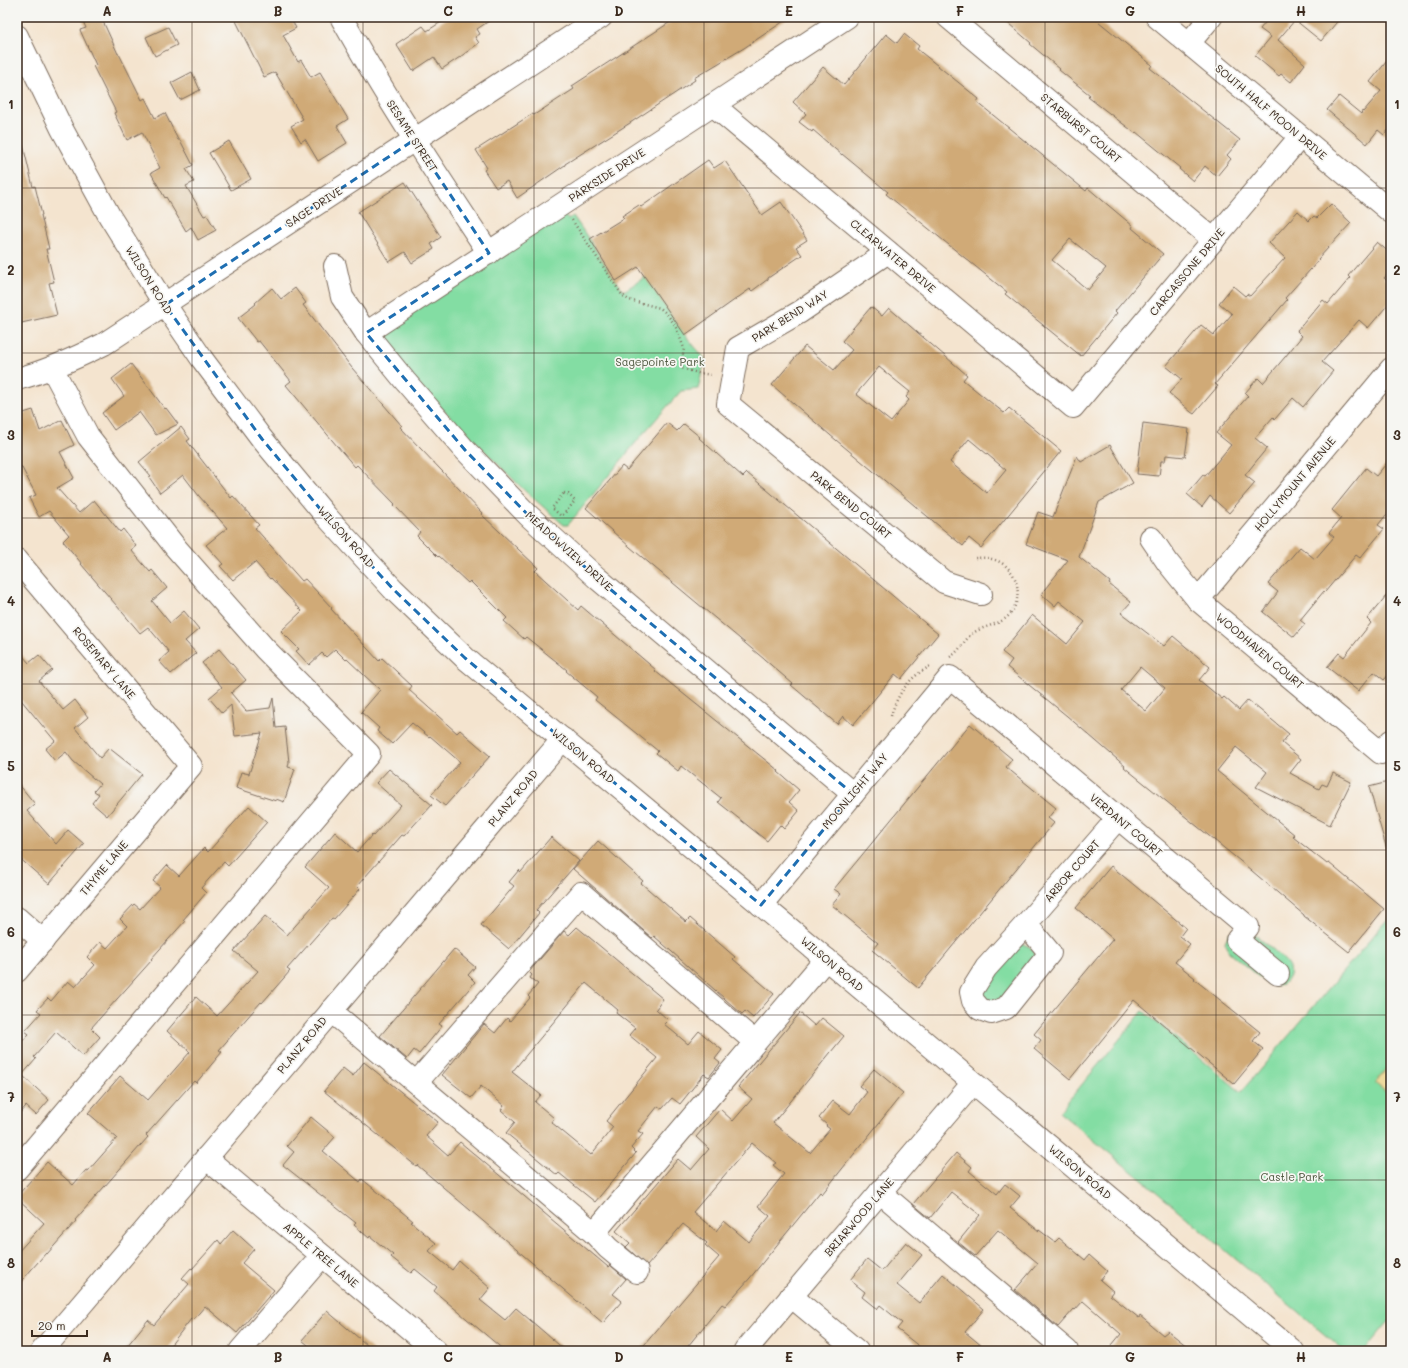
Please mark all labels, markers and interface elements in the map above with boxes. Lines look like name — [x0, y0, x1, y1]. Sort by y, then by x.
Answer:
text: A — [102, 2, 112, 19]
text: B — [274, 2, 283, 19]
text: C — [443, 2, 453, 19]
text: D — [614, 2, 624, 19]
text: E — [785, 2, 793, 19]
text: F — [956, 2, 964, 19]
text: G — [1125, 2, 1135, 19]
text: H — [1296, 2, 1306, 19]
street label: SOUTH HALF MOON DRIVE — [1212, 60, 1330, 163]
street label: STARBURST COURT — [1038, 89, 1125, 166]
text: 1 — [8, 95, 14, 112]
text: 1 — [1394, 95, 1400, 112]
street label: SESAME STREET — [384, 97, 441, 175]
street label: PARKSIDE DRIVE — [566, 144, 648, 205]
street label: SAGE DRIVE — [283, 183, 345, 230]
street label: CLEARWATER DRIVE — [847, 215, 939, 296]
street label: CARCASSONE DRIVE — [1146, 225, 1228, 319]
street label: WILSON ROAD — [122, 243, 176, 317]
text: 2 — [7, 261, 15, 278]
text: 2 — [1393, 261, 1401, 278]
street label: PARK BEND WAY — [749, 286, 831, 345]
park label: Sagepointe Park — [615, 354, 705, 369]
text: 3 — [7, 426, 15, 443]
text: 3 — [1393, 426, 1401, 443]
street label: HOLLYMOUNT AVENUE — [1251, 433, 1339, 534]
street label: PARK BEND COURT — [808, 467, 895, 542]
street label: WILSON ROAD — [315, 503, 378, 571]
street label: MEADOWVIEW DRIVE — [522, 507, 616, 594]
text: 4 — [7, 592, 15, 609]
text: 4 — [1393, 592, 1401, 609]
street label: WOODHAVEN COURT — [1213, 609, 1307, 692]
street label: ROSEMARY LANE — [70, 623, 139, 702]
street label: WILSON ROAD — [549, 725, 618, 786]
street label: MOONLIGHT WAY — [818, 749, 891, 832]
text: 5 — [7, 757, 15, 774]
text: 5 — [1393, 757, 1401, 774]
street label: PLANZ ROAD — [484, 766, 541, 829]
street label: VERDANT COURT — [1087, 790, 1166, 859]
street label: ARBOR COURT — [1040, 836, 1103, 905]
street label: THYME LANE — [76, 837, 131, 898]
text: 6 — [7, 923, 15, 940]
text: 6 — [1393, 923, 1401, 940]
street label: WILSON ROAD — [798, 933, 867, 994]
street label: PLANZ ROAD — [273, 1013, 330, 1076]
text: 7 — [7, 1088, 15, 1105]
text: 7 — [1393, 1088, 1401, 1105]
street label: WILSON ROAD — [1046, 1141, 1115, 1202]
park label: Castle Park — [1261, 1169, 1324, 1184]
street label: BRIARWOOD LANE — [820, 1174, 897, 1259]
street label: APPLE TREE LANE — [281, 1219, 362, 1291]
text: 8 — [7, 1254, 15, 1271]
text: 8 — [1393, 1254, 1401, 1271]
scale bar — [32, 1312, 87, 1338]
text: 20 m — [38, 1317, 66, 1333]
text: A — [102, 1348, 112, 1365]
text: B — [274, 1348, 283, 1365]
text: C — [443, 1348, 453, 1365]
text: D — [614, 1348, 624, 1365]
text: E — [785, 1348, 793, 1365]
text: F — [956, 1348, 964, 1365]
text: G — [1125, 1348, 1135, 1365]
text: H — [1296, 1348, 1306, 1365]

